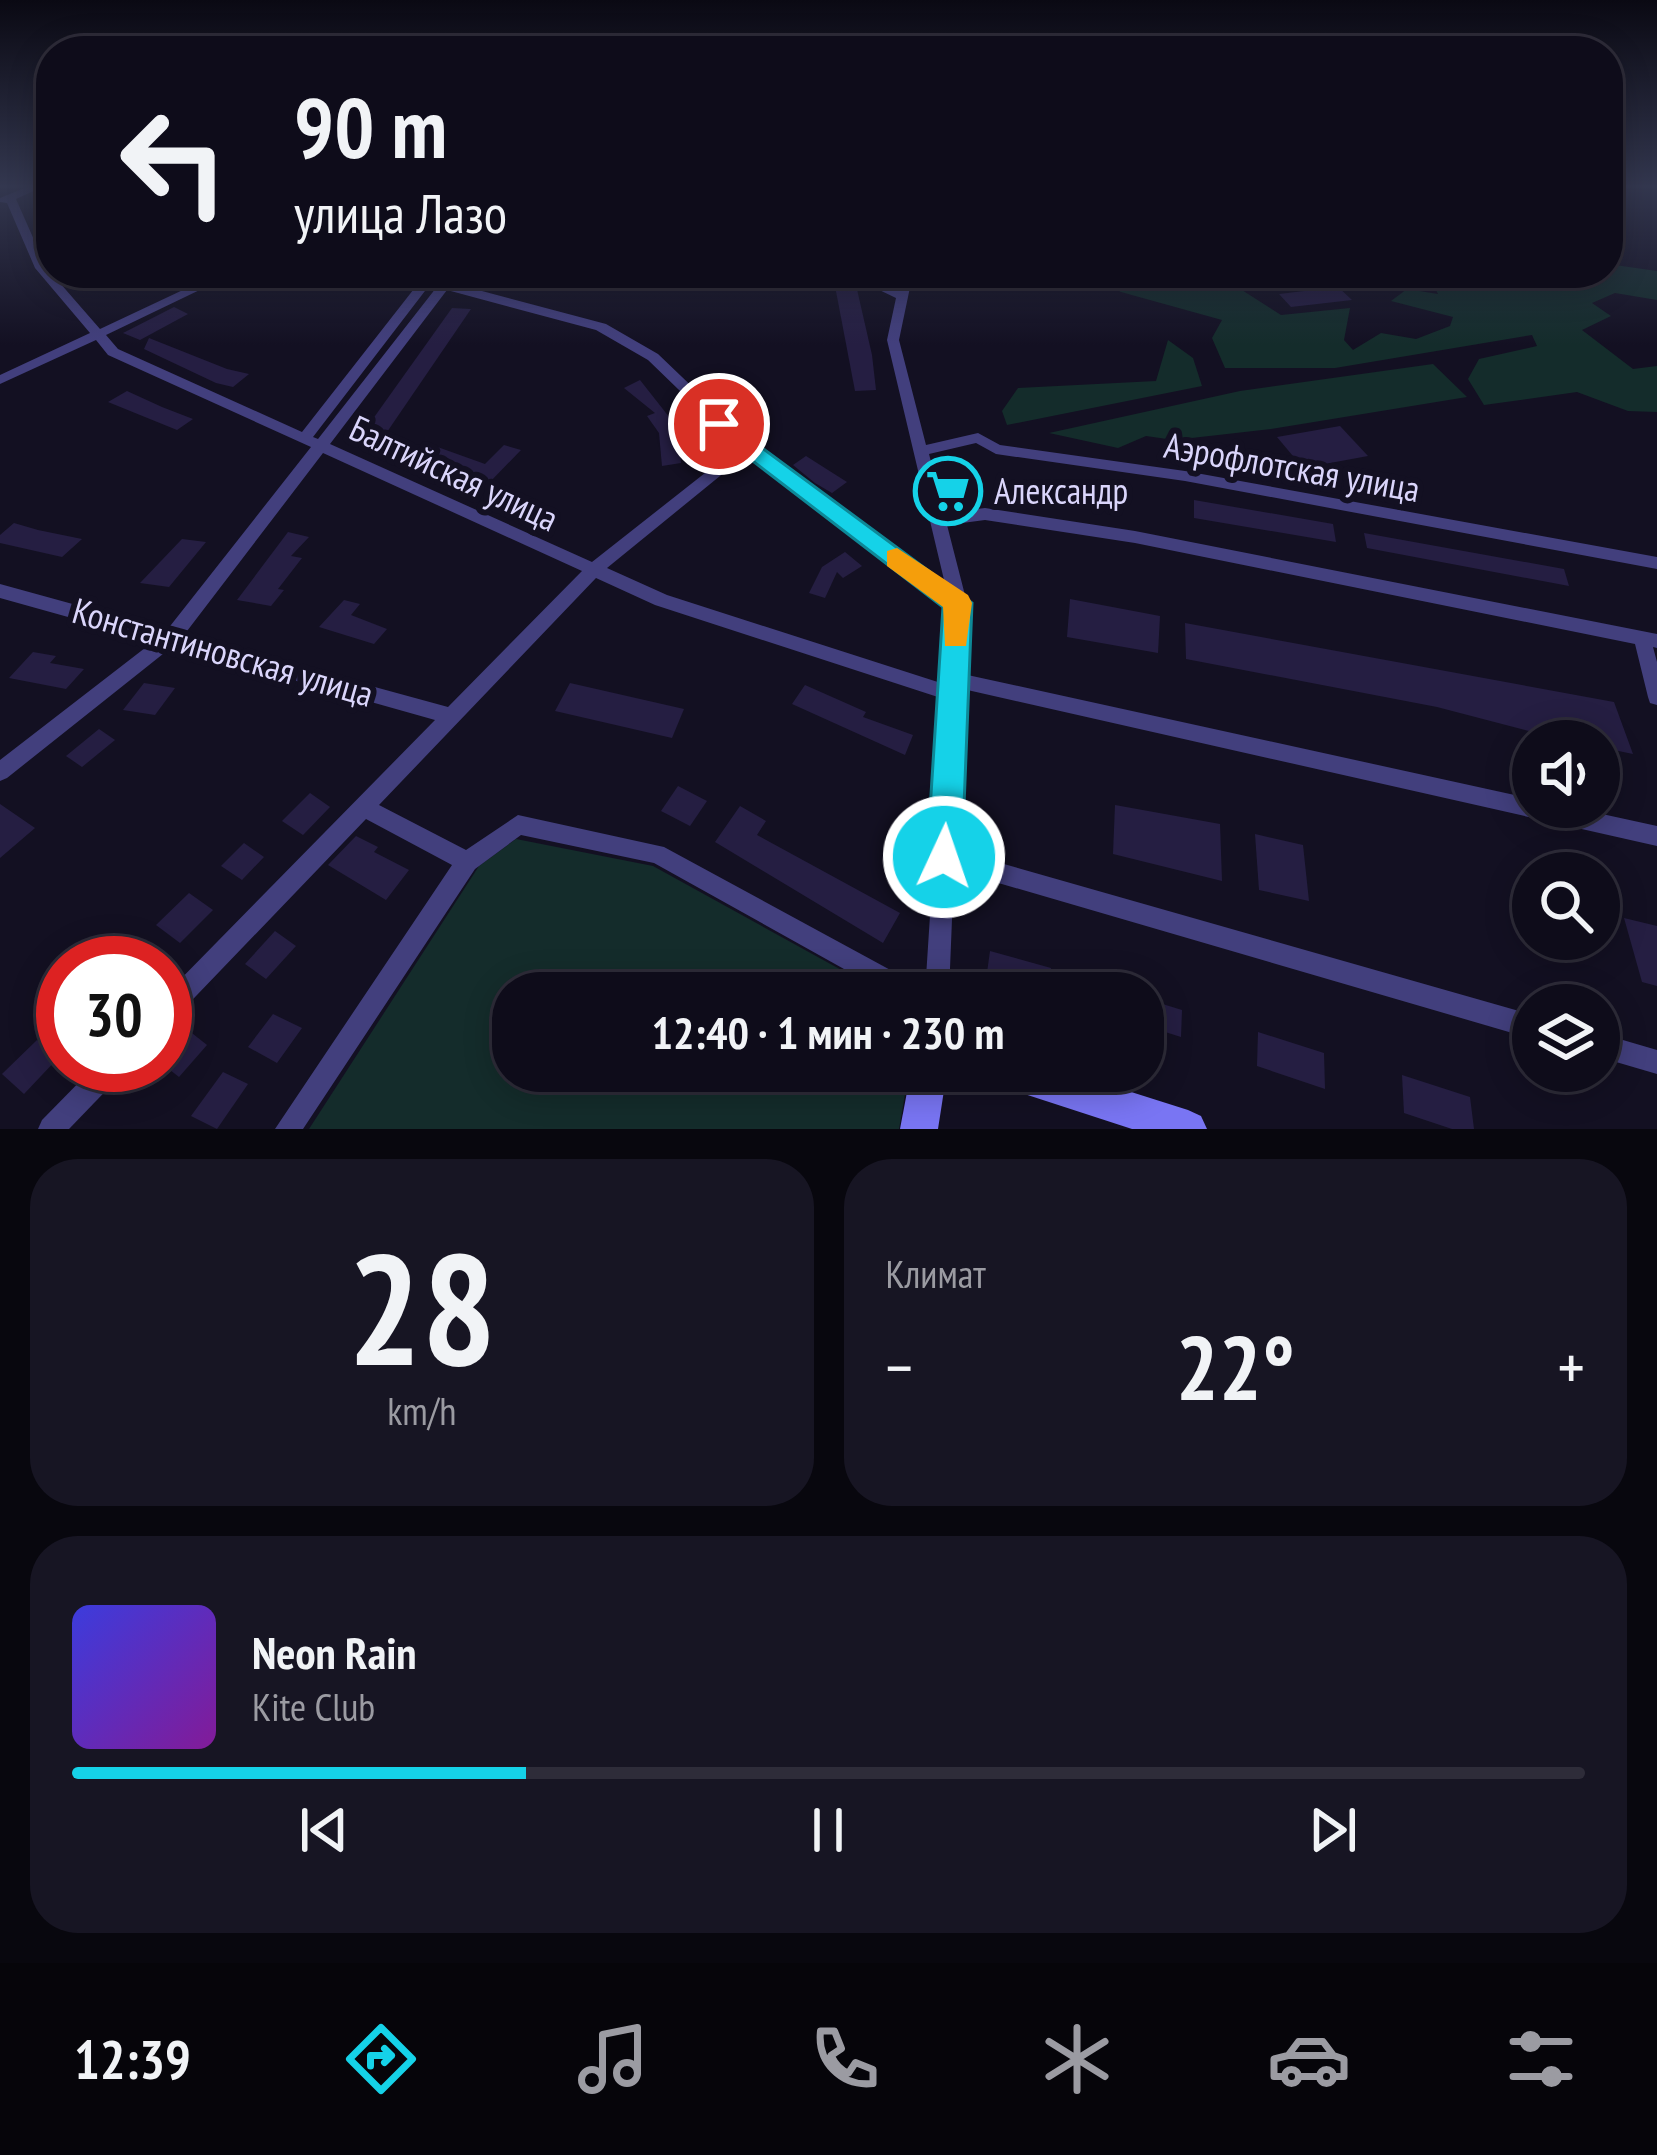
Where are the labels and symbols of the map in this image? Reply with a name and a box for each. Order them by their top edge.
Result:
pin [668,373,770,475]
street label: Балтийская улица [343,404,566,541]
street label: Аэрофлотская улица [1161,421,1424,512]
supermarket icon: Александр [913,456,983,526]
place label: Александр [994,467,1128,514]
street label: Константиновская улица [67,586,379,717]
position arrow [881,794,1007,920]
speed limit sign: 30 [36,936,192,1092]

